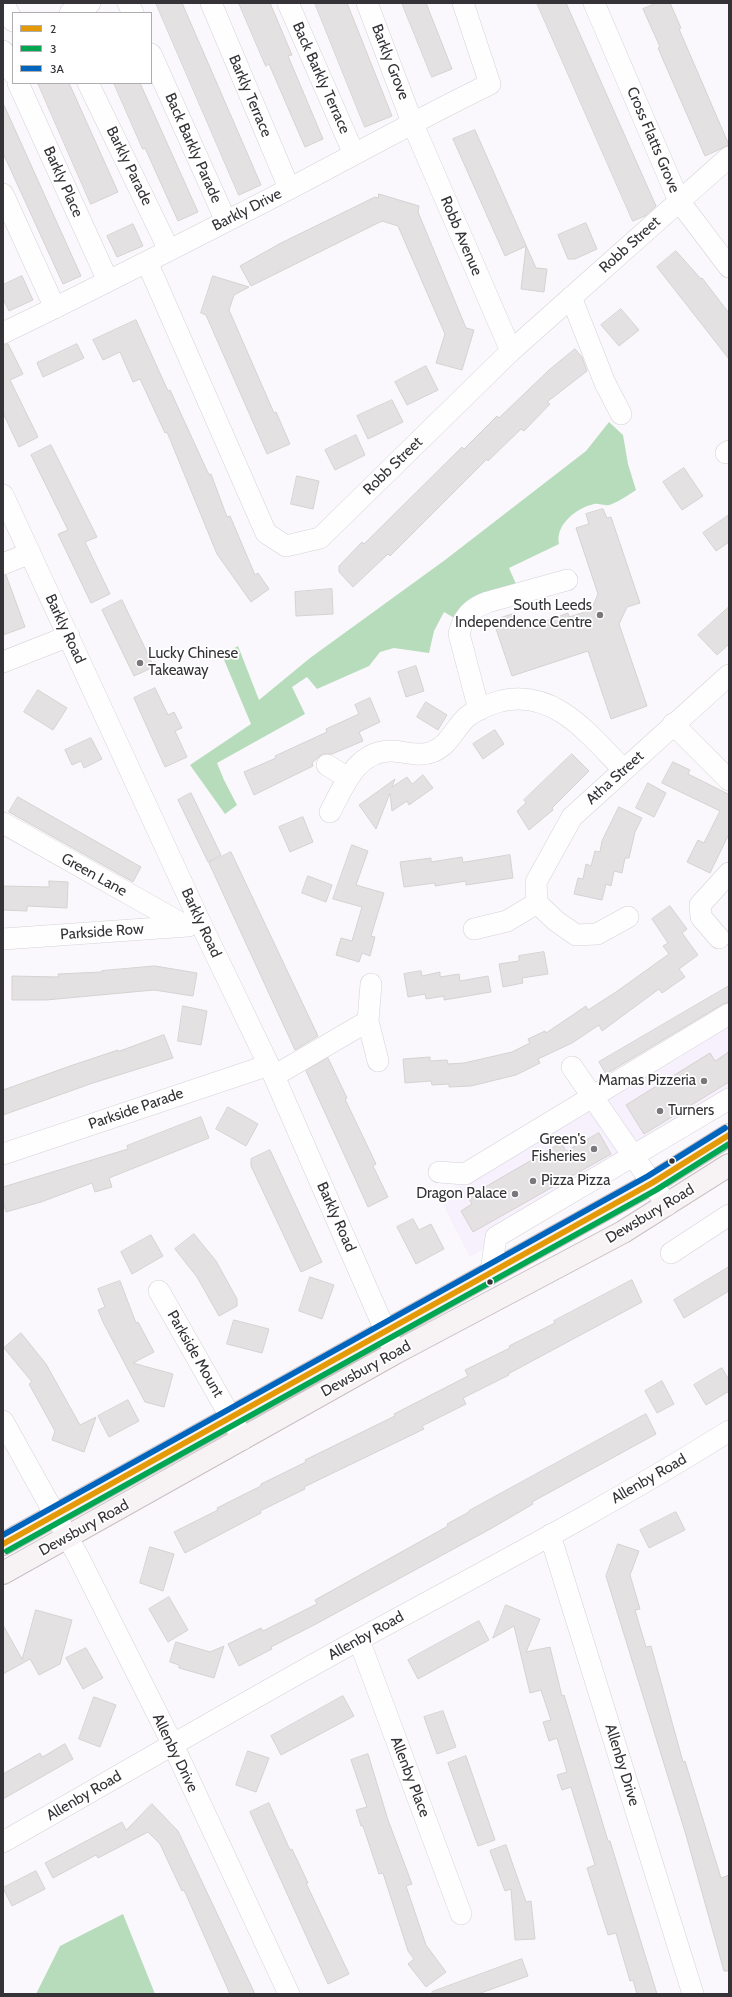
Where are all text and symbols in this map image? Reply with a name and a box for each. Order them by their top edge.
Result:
legend [12,12,152,84]
street label: Back Barkly Terrace [288,19,354,137]
text: 2 [50,21,56,36]
street label: Barkly Grove [367,22,413,102]
text: 3 [50,41,57,56]
street label: Barkly Terrace [225,52,275,140]
text: 3A [50,61,64,76]
street label: Cross Flatts Grove [623,84,683,196]
street label: Back Barkly Parade [161,90,225,206]
street label: Barkly Parade [102,124,156,208]
street label: Barkly Place [39,144,87,220]
street label: Barkly Drive [209,185,285,235]
street label: Robb Avenue [436,194,486,278]
street label: Robb Street [596,213,664,277]
street label: Robb Street [360,433,426,499]
street label: Barkly Road [41,591,89,667]
place label: South Leeds Independence Centre [455,597,592,632]
marker: South Leeds Independence Centre [595,610,605,620]
place label: Lucky Chinese Takeaway [148,645,238,680]
marker: Lucky Chinese Takeaway [135,658,145,668]
street label: Atha Street [583,748,647,808]
street label: Green Lane [58,850,130,900]
street label: Barkly Road [177,885,225,961]
street label: Parkside Row [60,920,144,944]
place label: Mamas Pizzeria [598,1072,696,1090]
marker: Mamas Pizzeria [699,1076,709,1086]
street label: Parkside Parade [86,1084,186,1134]
place label: Turners [668,1102,714,1120]
marker: Turners [655,1106,665,1116]
place label: Green's Fisheries [531,1131,586,1166]
marker: Green's Fisheries [589,1144,599,1154]
unlabelled marker [667,1156,677,1166]
place label: Pizza Pizza [541,1172,610,1190]
marker: Pizza Pizza [528,1176,538,1186]
street label: Barkly Road [313,1179,359,1255]
street label: Dewsbury Road [603,1181,697,1247]
place label: Dragon Palace [416,1185,507,1203]
marker: Dragon Palace [510,1189,520,1199]
unlabelled marker [485,1277,495,1287]
street label: Parkside Mount [163,1307,227,1401]
street label: Dewsbury Road [318,1337,414,1401]
street label: Allenby Road [608,1450,690,1508]
street label: Dewsbury Road [36,1496,132,1560]
street label: Allenby Road [325,1608,407,1664]
street label: Allenby Drive [148,1711,202,1795]
street label: Allenby Drive [601,1722,643,1808]
street label: Allenby Place [386,1734,434,1820]
street label: Allenby Road [43,1767,125,1825]

